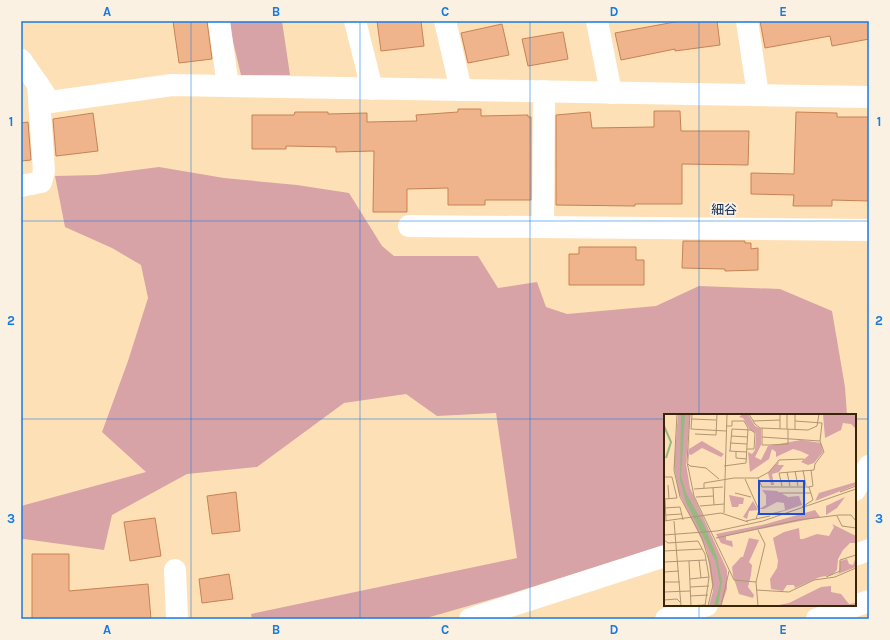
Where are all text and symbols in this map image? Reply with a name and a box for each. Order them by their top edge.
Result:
text: A [103,4,111,19]
text: B [272,4,280,19]
text: C [441,4,449,19]
text: D [610,4,619,19]
text: E [779,4,787,19]
text: 1 [9,114,13,129]
text: 1 [877,114,881,129]
district label: 細谷 [711,202,737,217]
text: 2 [7,313,15,328]
text: 2 [875,313,883,328]
inset map [664,414,856,606]
text: 3 [7,511,15,526]
text: 3 [875,511,883,526]
text: A [103,622,111,637]
text: B [272,622,280,637]
text: C [441,622,449,637]
text: D [610,622,619,637]
text: E [779,622,787,637]

